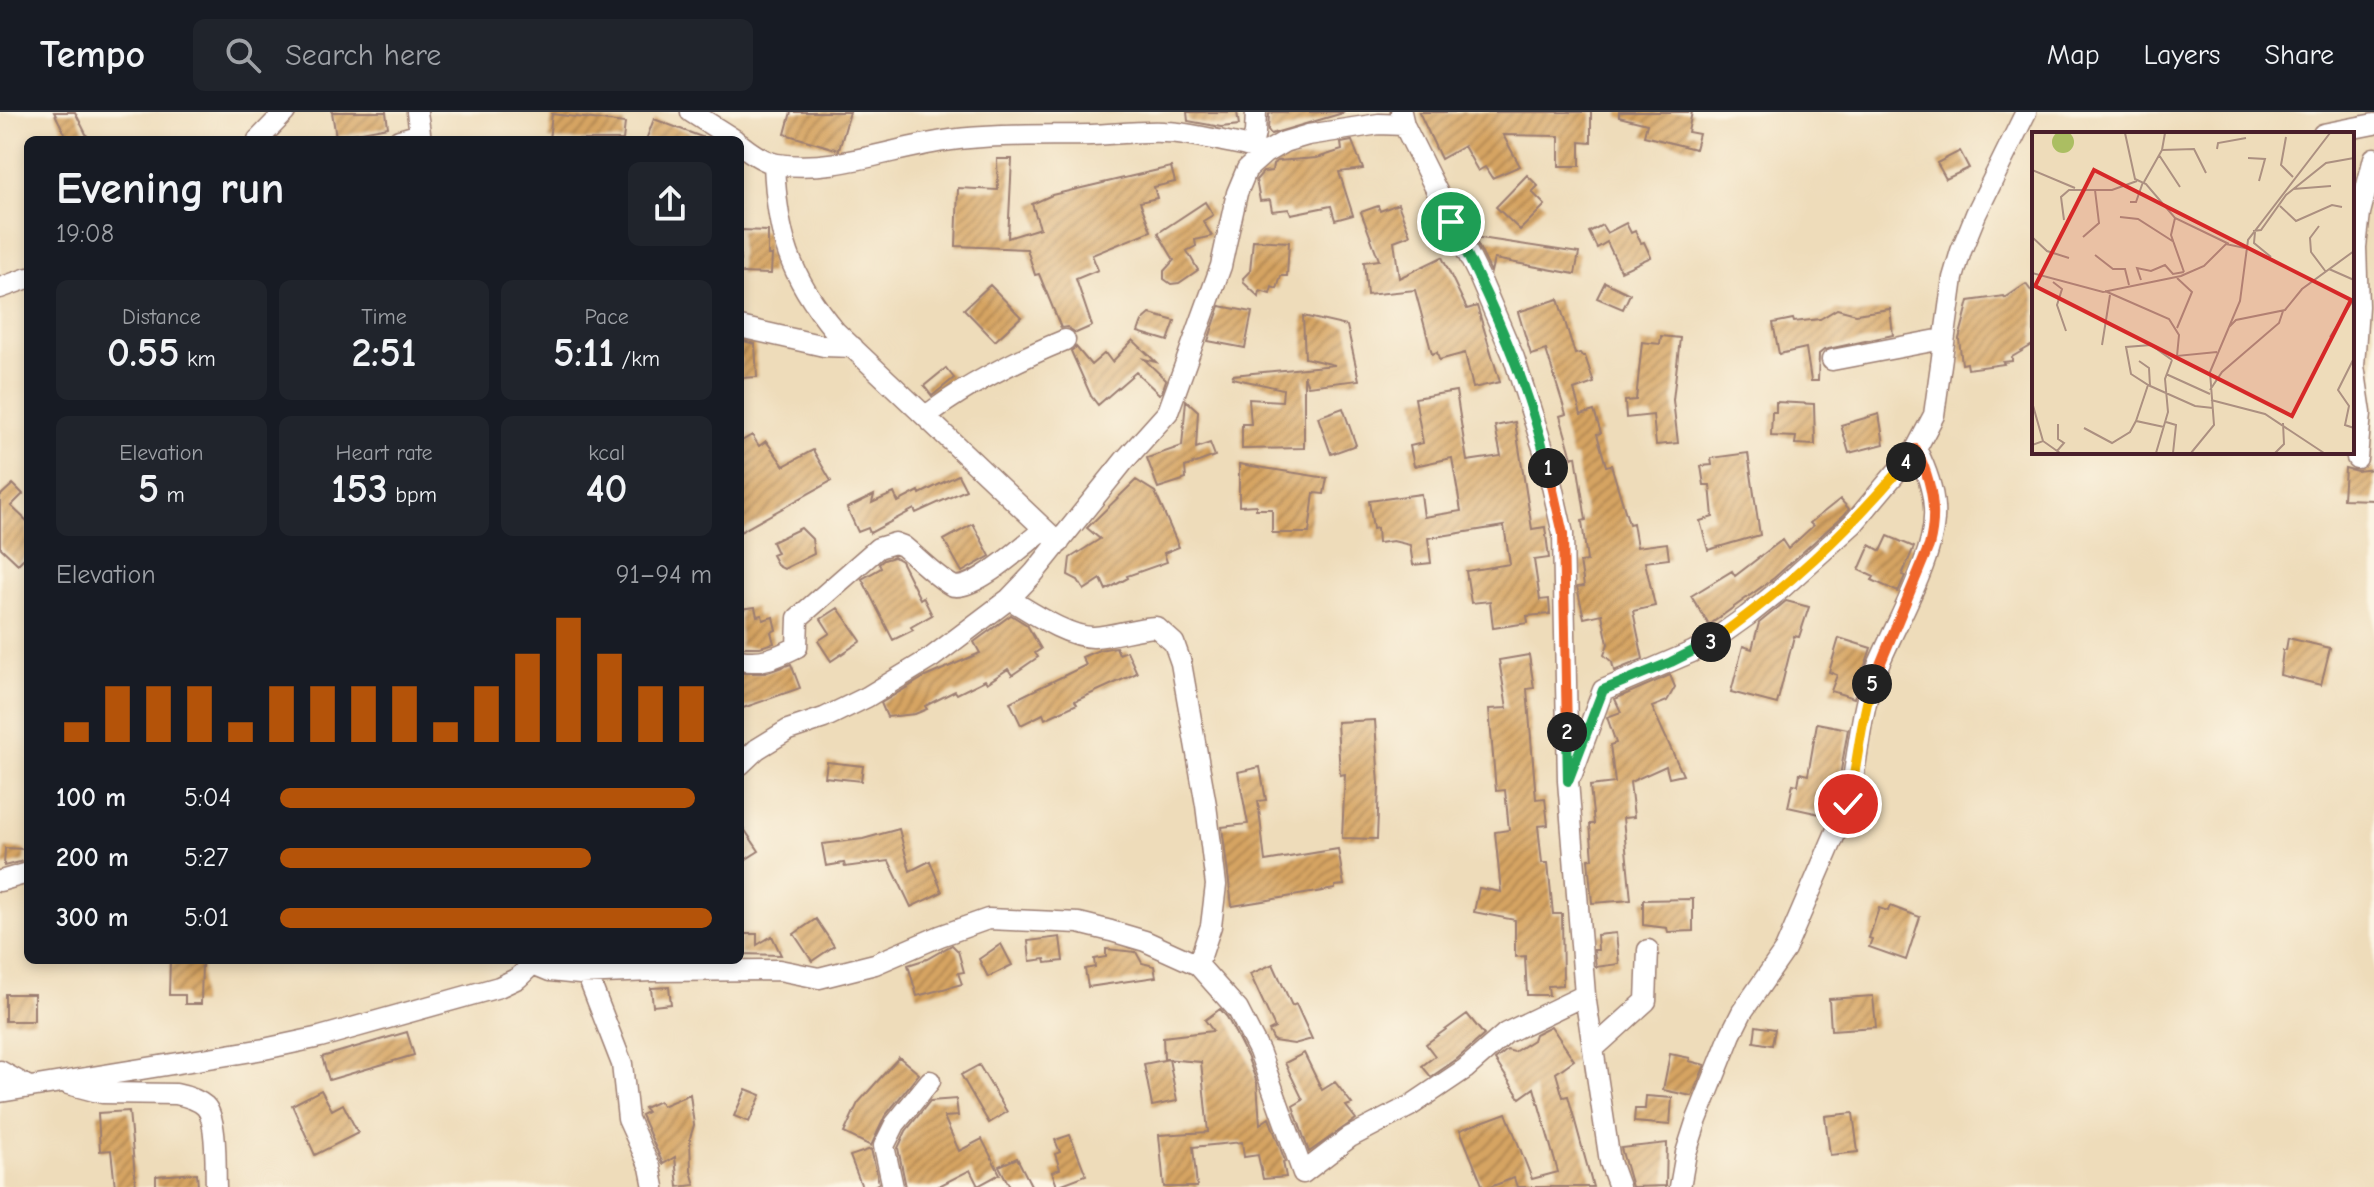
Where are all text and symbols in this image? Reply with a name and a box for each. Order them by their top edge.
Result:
search box [193,19,753,91]
text: Tempo [40,33,145,77]
icon: search [221,33,265,77]
text: Search here [285,38,441,73]
text: Map [2047,39,2100,71]
text: Layers [2144,39,2220,71]
text: Share [2264,39,2334,71]
inset map [2032,132,2354,454]
button: share [628,162,712,246]
text: Evening run [56,163,284,214]
pin [1417,188,1485,256]
icon: arrive [1429,200,1473,244]
text: 19:08 [56,219,114,249]
text: Distance [122,304,201,330]
text: Time [361,304,407,330]
text: Pace [584,304,629,330]
text: 0.55 [107,330,180,376]
text: 2:51 [351,330,417,376]
text: 5:11 [553,330,614,376]
text: km [180,346,216,372]
text: /km [614,346,660,372]
text: Elevation [119,440,203,466]
text: Heart rate [335,440,432,466]
text: kcal [588,440,625,466]
pin: 4 [1886,442,1926,482]
pin: 1 [1528,448,1568,488]
text: 4 [1901,449,1911,475]
text: 1 [1544,455,1552,481]
text: 5 [138,466,159,512]
text: 153 [331,466,388,512]
text: 40 [586,466,627,512]
text: m [159,482,185,508]
text: bpm [388,482,437,508]
text: Elevation [56,560,156,590]
text: 91–94 m [616,560,712,590]
pin: 3 [1691,622,1731,662]
text: 3 [1706,629,1716,655]
pin: 5 [1852,664,1892,704]
text: 5 [1866,671,1878,697]
pin: 2 [1547,712,1587,752]
text: 2 [1562,719,1572,745]
pin [1814,770,1882,838]
icon: check [1826,782,1870,826]
text: 100 m [56,783,126,813]
text: 5:04 [184,783,231,813]
text: 200 m [56,843,129,873]
text: 5:27 [184,843,229,873]
text: 300 m [56,903,129,933]
text: 5:01 [184,903,229,933]

